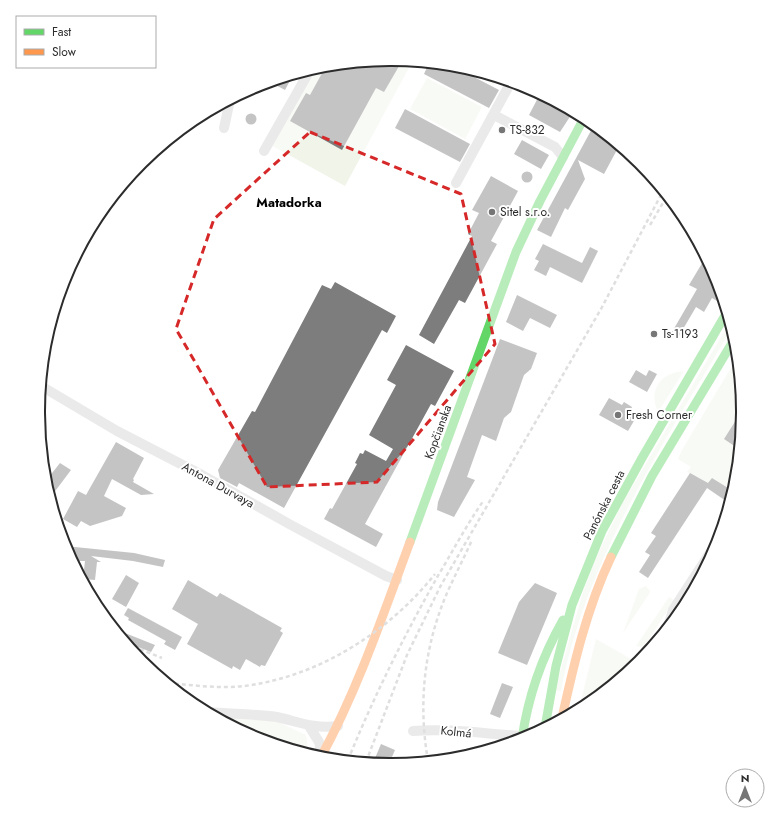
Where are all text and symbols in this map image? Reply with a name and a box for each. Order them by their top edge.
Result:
legend [16,16,156,68]
text: Fast [52,23,71,41]
text: Slow [52,43,77,61]
place label: TS-832 [510,121,545,139]
marker: TS-832 [497,125,507,135]
district label: Matadorka [256,193,322,212]
place label: Sitel s.r.o. [500,203,550,221]
marker: Sitel s.r.o. [487,207,497,217]
place label: Ts-1193 [662,325,698,343]
marker: Ts-1193 [649,329,659,339]
street label: Kopčianska [420,402,456,462]
place label: Fresh Corner [626,406,693,424]
marker: Fresh Corner [613,410,623,420]
street label: Antona Durvaya [179,458,258,512]
street label: Panónska cesta [579,467,629,543]
street label: Kolmá [440,721,472,743]
north arrow [725,768,765,808]
text: N [741,770,749,786]

